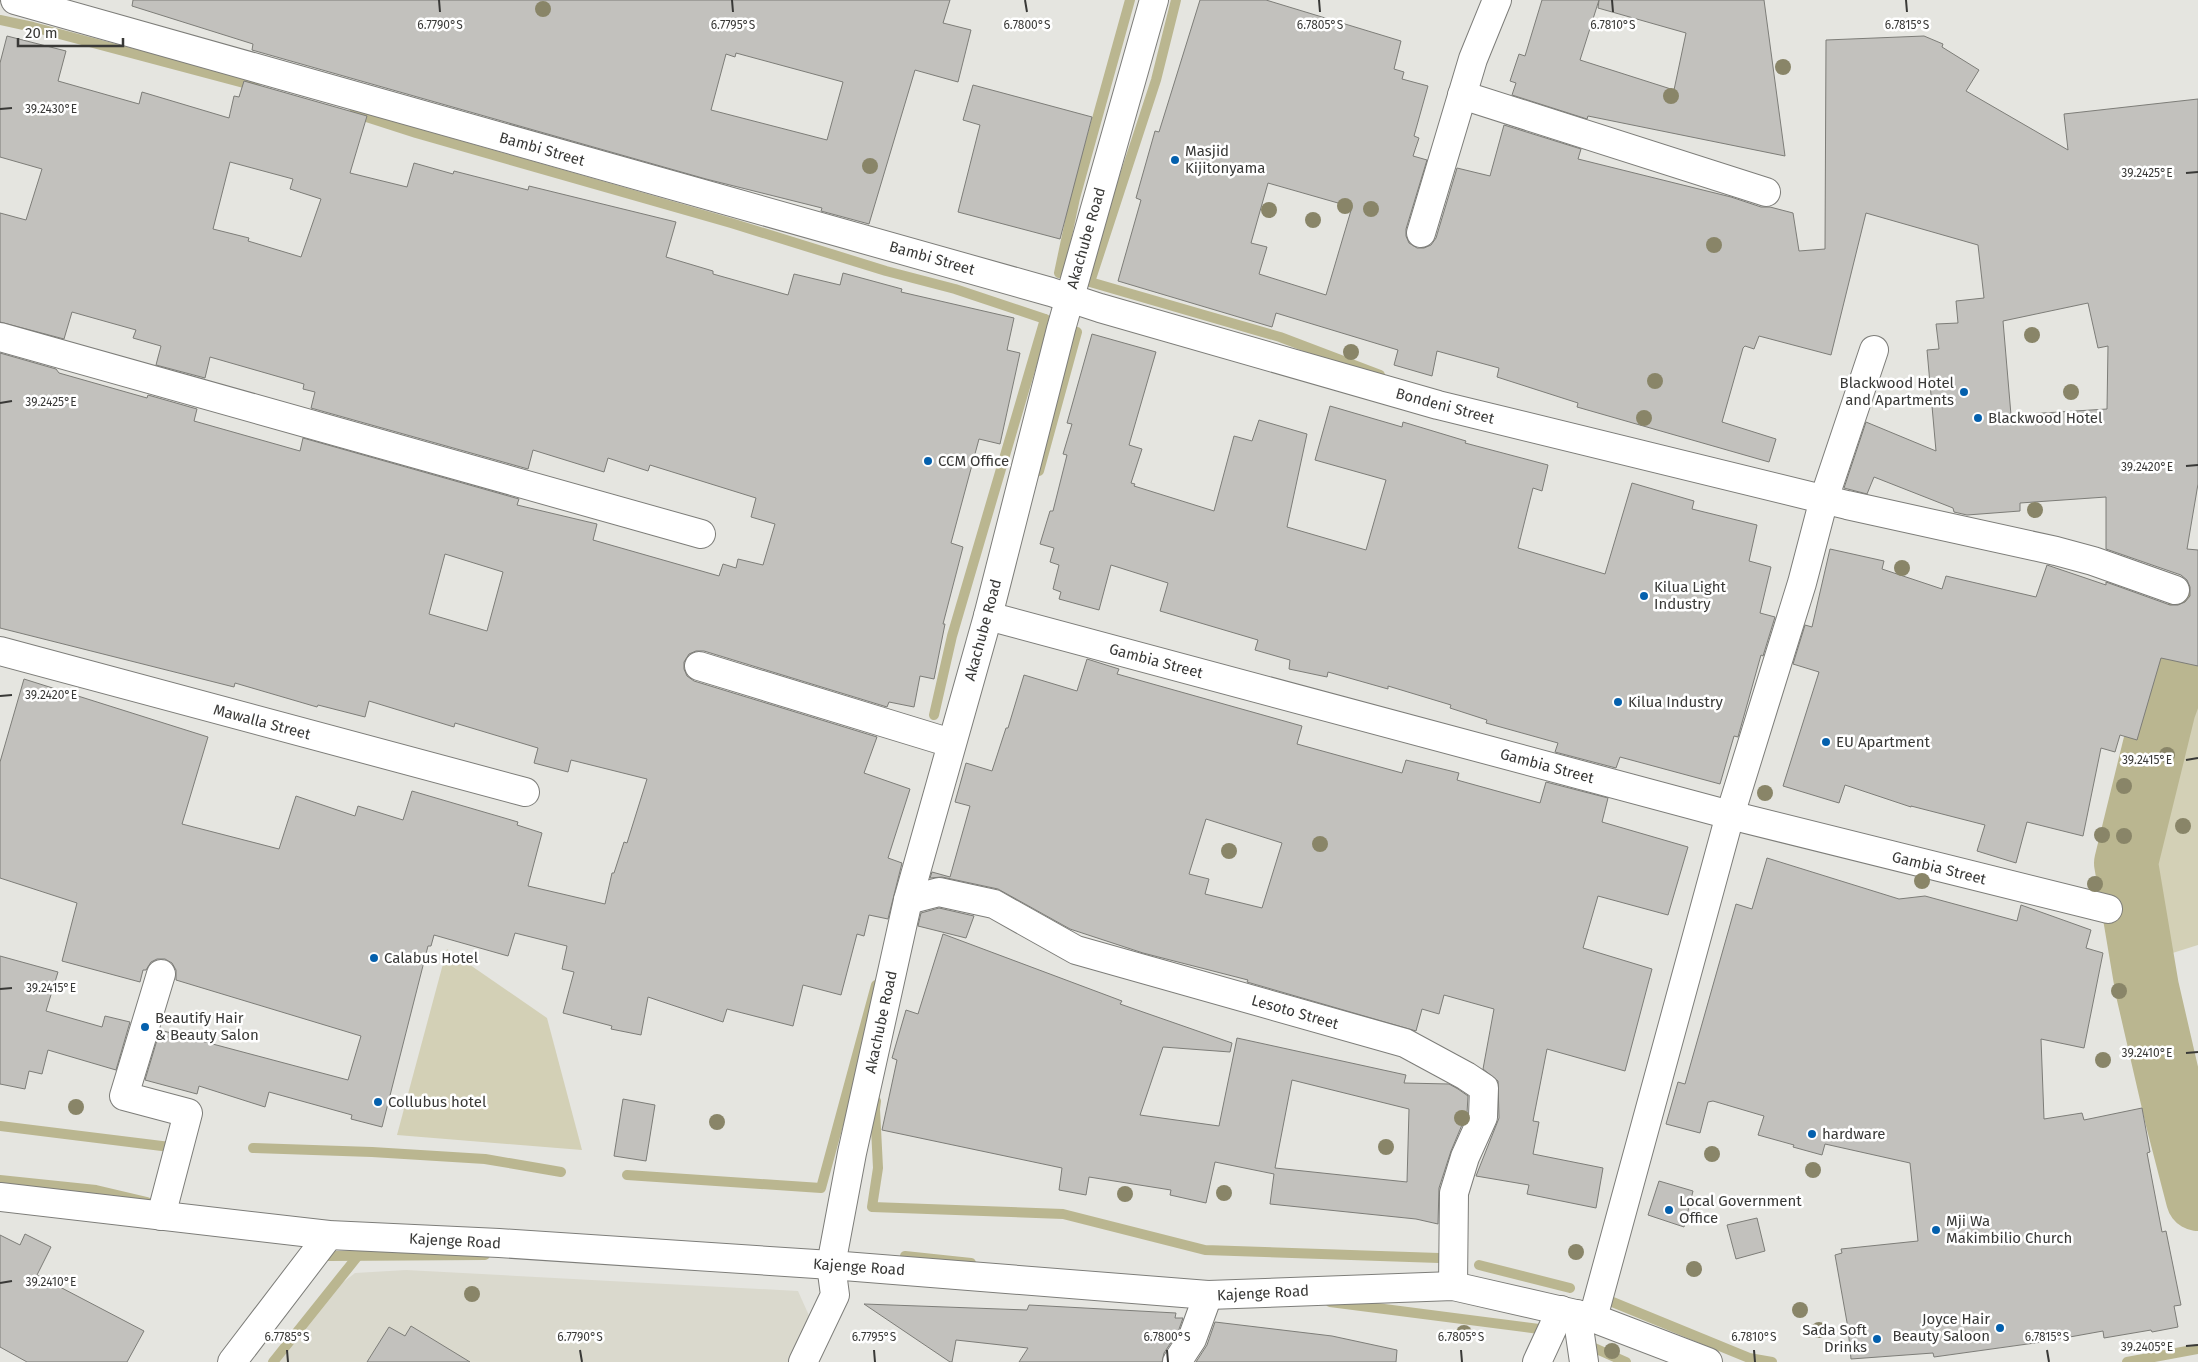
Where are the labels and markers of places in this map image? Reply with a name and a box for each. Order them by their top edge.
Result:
place label: Masjid Kijitonyama [1185,142,1265,177]
marker: Masjid Kijitonyama [1169,154,1181,166]
place label: Blackwood Hotel and Apartments [1840,374,1955,409]
marker: Blackwood Hotel and Apartments [1958,386,1970,398]
place label: Blackwood Hotel [1988,409,2103,427]
marker: Blackwood Hotel [1972,412,1984,424]
place label: CCM Office [938,452,1009,470]
marker: CCM Office [922,455,934,467]
place label: Kilua Light Industry [1654,578,1727,613]
marker: Kilua Light Industry [1638,590,1650,602]
place label: Kilua Industry [1628,693,1723,711]
marker: Kilua Industry [1612,696,1624,708]
place label: EU Apartment [1836,733,1930,751]
marker: EU Apartment [1820,736,1832,748]
place label: Calabus Hotel [384,949,479,967]
marker: Calabus Hotel [368,952,380,964]
place label: Beautify Hair & Beauty Salon [155,1009,259,1044]
marker: Beautify Hair & Beauty Salon [139,1021,151,1033]
place label: Collubus hotel [388,1093,487,1111]
marker: Collubus hotel [372,1096,384,1108]
place label: hardware [1822,1125,1886,1143]
marker: hardware [1806,1128,1818,1140]
place label: Local Government Office [1679,1192,1802,1227]
marker: Local Government Office [1663,1204,1675,1216]
place label: Mji Wa Makimbilio Church [1946,1212,2072,1247]
marker: Mji Wa Makimbilio Church [1930,1224,1942,1236]
place label: Joyce Hair Beauty Saloon [1892,1310,1990,1345]
place label: Sada Soft Drinks [1802,1321,1868,1356]
marker: Joyce Hair Beauty Saloon [1994,1322,2006,1334]
marker: Sada Soft Drinks [1871,1333,1883,1345]

